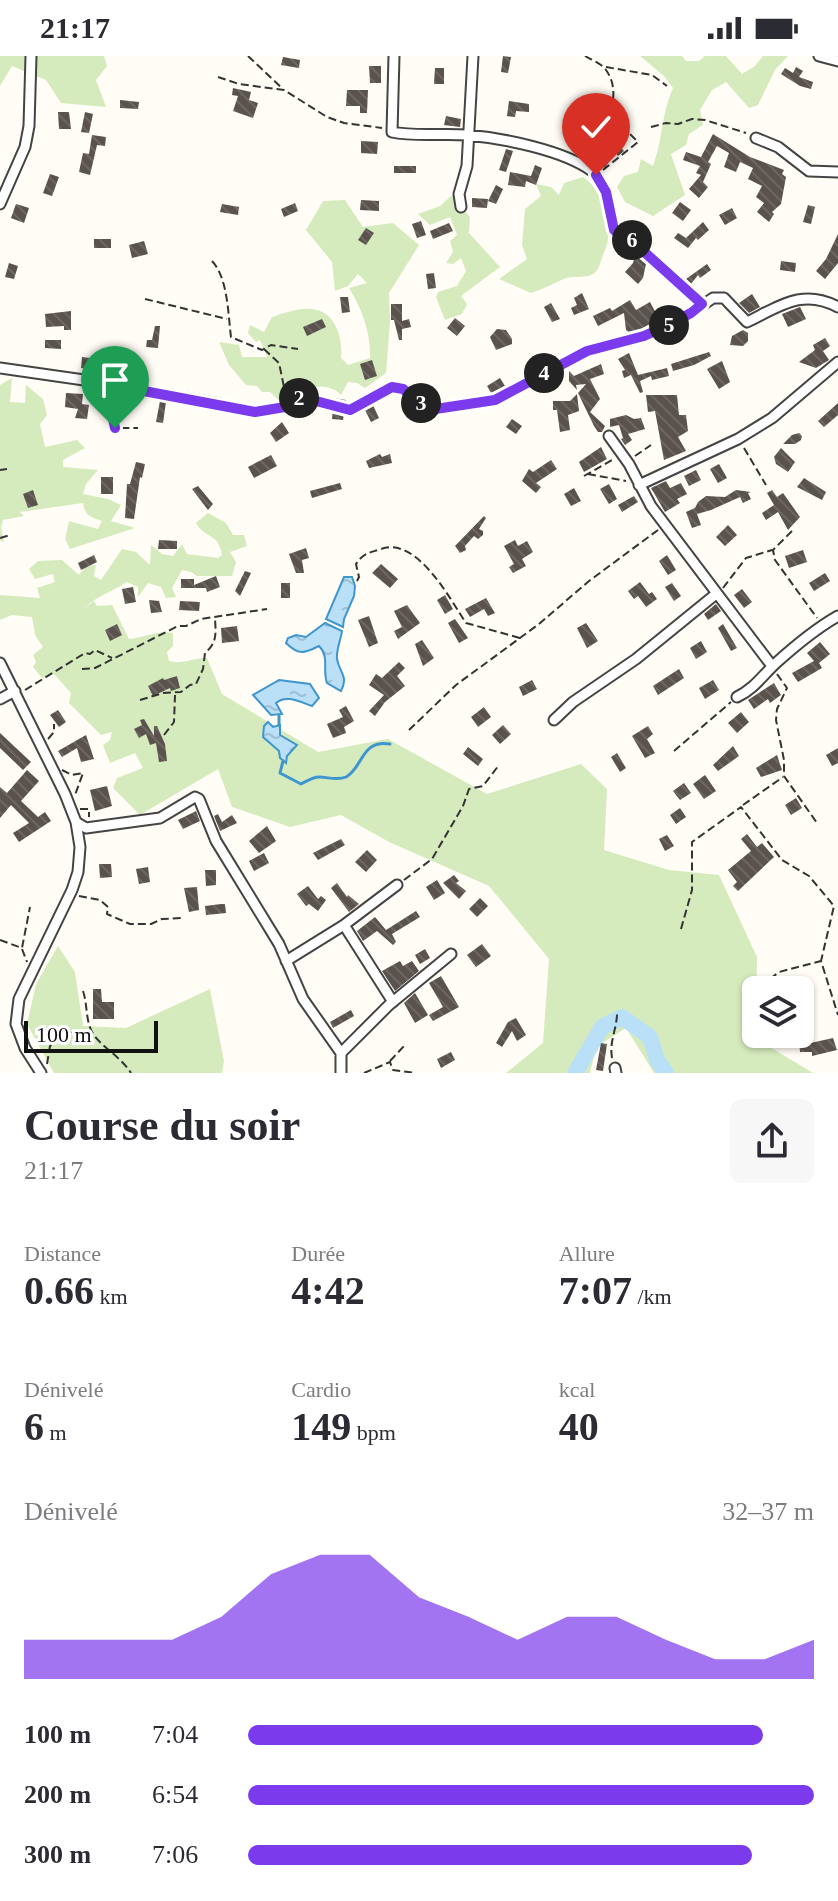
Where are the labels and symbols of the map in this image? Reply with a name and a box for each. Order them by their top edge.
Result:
pin [562,93,630,175]
pin: 6 [612,220,652,260]
pin: 5 [649,305,689,345]
pin [81,346,149,428]
pin: 4 [524,353,564,393]
pin: 2 [279,378,319,418]
pin: 3 [401,383,441,423]
scale bar [24,1017,158,1053]

